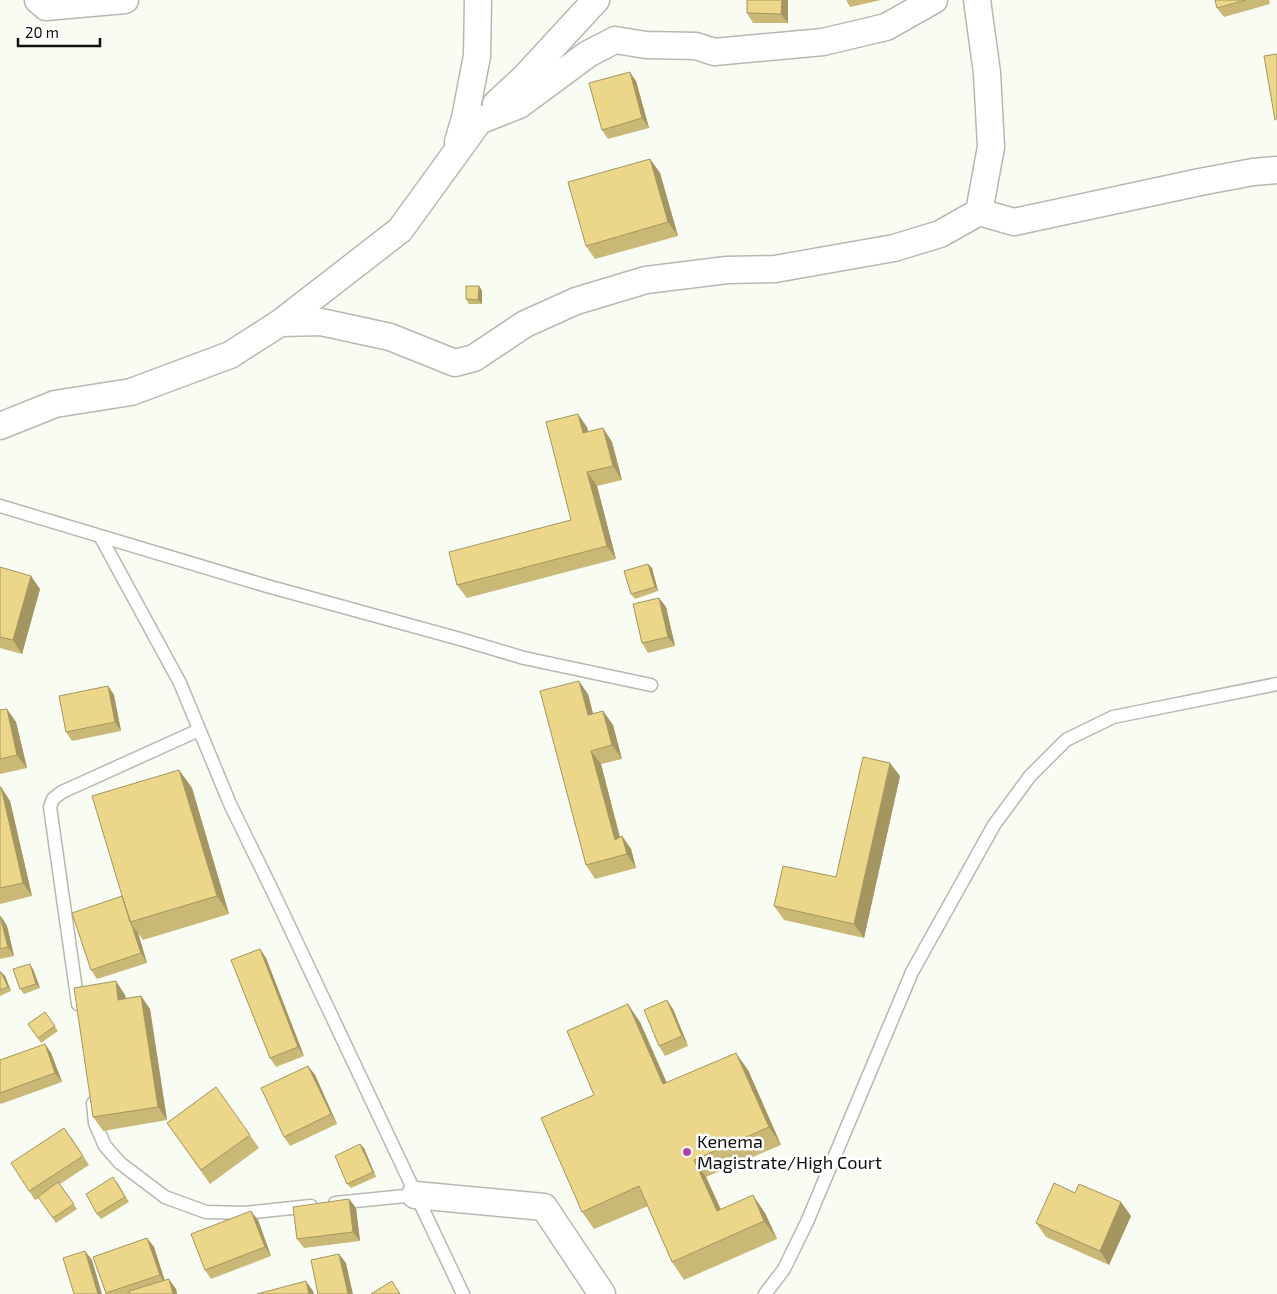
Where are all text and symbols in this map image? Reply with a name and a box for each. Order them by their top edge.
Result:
scale bar [18,15,100,47]
text: 20 m [25,23,59,41]
place label: Kenema Magistrate/High Court [697,1130,882,1173]
marker: Kenema Magistrate/High Court [681,1146,693,1158]

